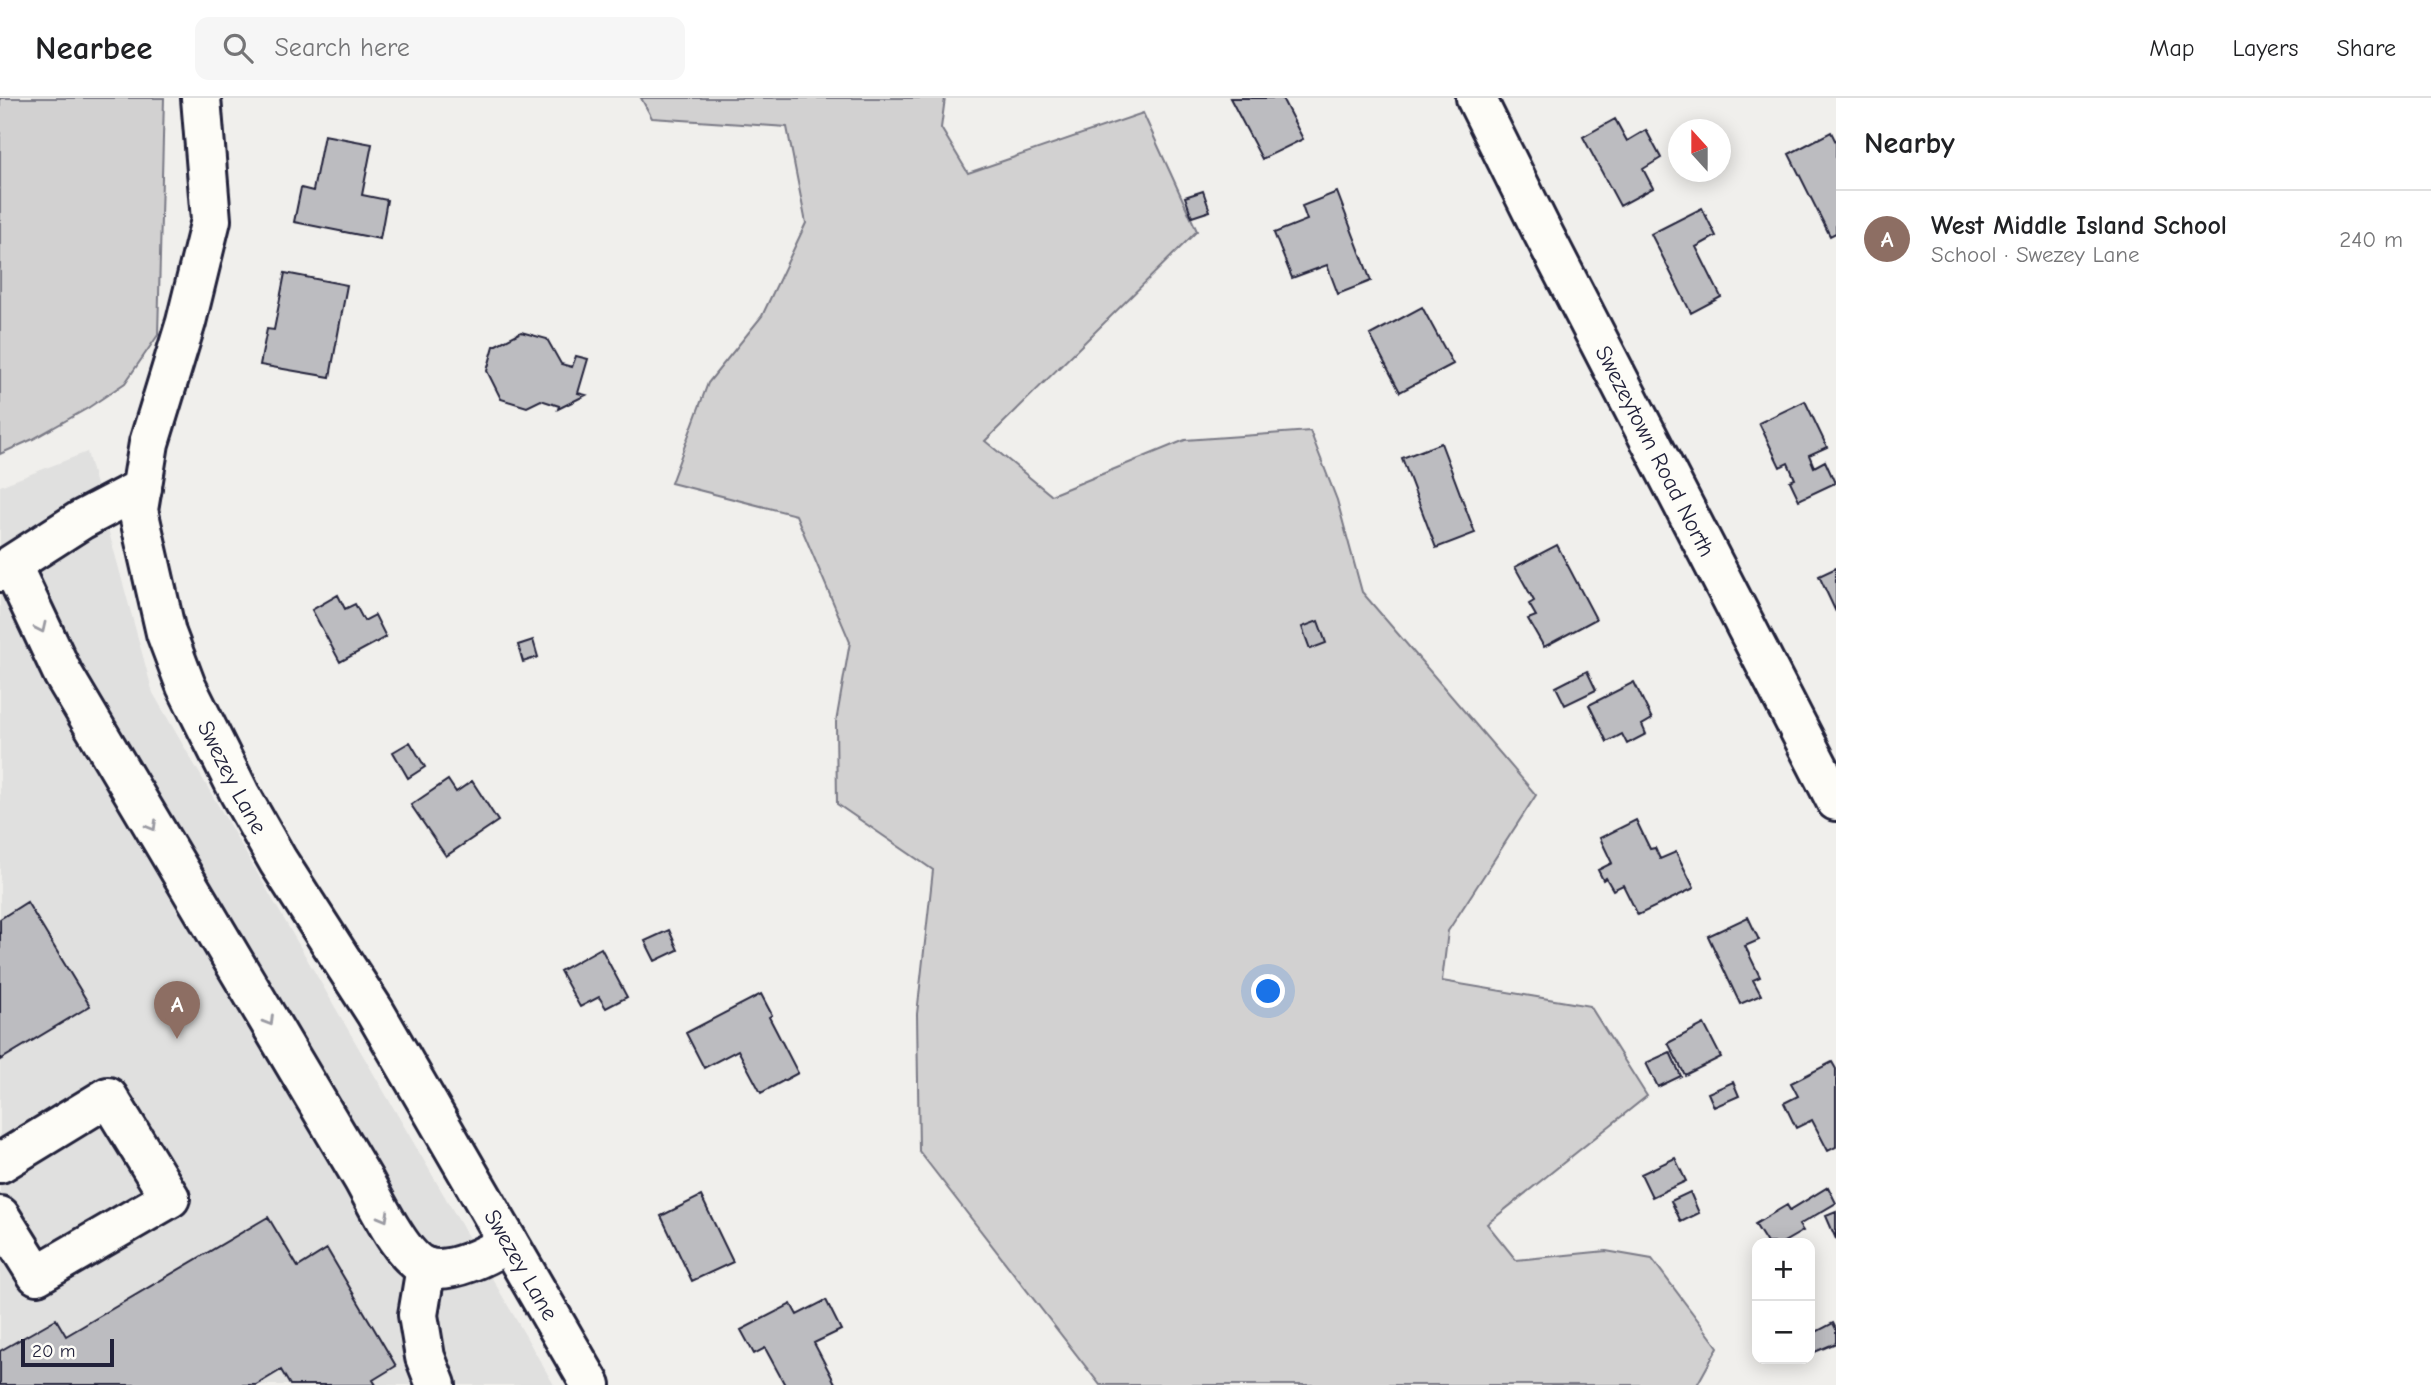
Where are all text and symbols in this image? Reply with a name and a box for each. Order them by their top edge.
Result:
search box [195,17,685,80]
text: Nearbee [35,29,153,67]
icon: search [219,29,257,67]
text: Search here [275,33,410,63]
text: Map [2149,34,2195,62]
text: Layers [2233,34,2298,62]
text: Share [2336,34,2396,62]
north arrow [1668,119,1731,182]
text: Nearby [1864,126,1955,161]
text: West Middle Island School [1931,211,2227,241]
text: A [1881,226,1893,253]
text: 240 m [2339,226,2403,253]
text: School · Swezey Lane [1931,241,2140,268]
street label: Swezeytown Road North [1589,341,1721,561]
one-way arrow [33,621,47,633]
street label: Swezey Lane [192,716,273,839]
one-way arrow [144,818,157,831]
your location [1251,974,1285,1008]
pin: A [154,981,200,1039]
one-way arrow [260,1014,273,1027]
street label: Swezey Lane [478,1205,564,1325]
one-way arrow [376,1210,389,1223]
map controls [1752,1238,1815,1364]
button: + [1752,1238,1815,1301]
button: − [1752,1301,1815,1364]
scale bar [21,1336,114,1368]
text: 20 m [32,1340,76,1362]

